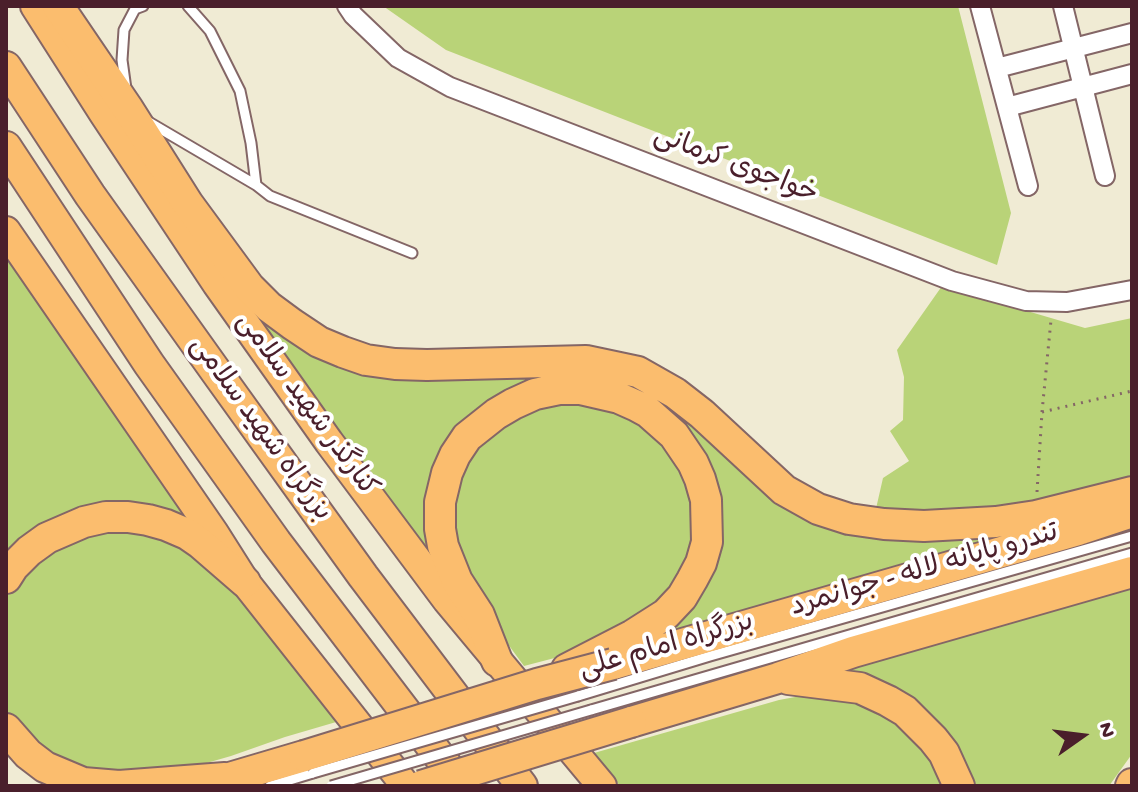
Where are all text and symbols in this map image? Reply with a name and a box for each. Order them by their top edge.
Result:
street label: خواجوی کرمانی [648,120,822,214]
street label: کنارگذر شهید سلامی [227,307,383,505]
street label: بزرگراه شهید سلامی [181,331,337,529]
street label: تندرو پایانه لاله - جوانمرد [787,518,1063,626]
street label: بزرگراه امام علی [576,607,758,689]
north arrow [1042,696,1122,776]
text: N [1091,720,1120,740]

